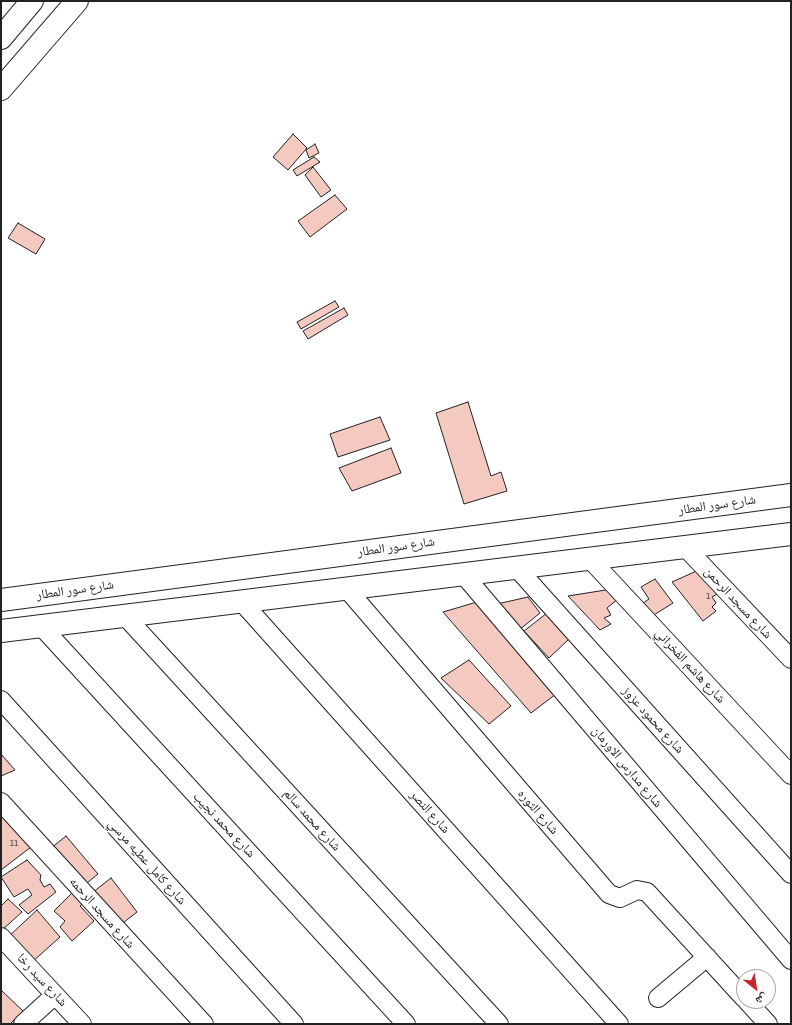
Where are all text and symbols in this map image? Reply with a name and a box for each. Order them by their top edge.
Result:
street label: شارع سور المطار [677,492,757,518]
street label: شارع سور المطار [356,534,436,560]
street label: شارع مسجد الرحمن [701,564,775,642]
street label: شارع سور المطار [35,577,115,603]
house number: 1 [706,589,710,603]
street label: شارع هاشم الفخراني [651,625,729,707]
street label: شارع محمود عزوز [619,683,687,757]
street label: شارع مدارس الاورمان [588,723,666,811]
street label: شارع محمد سالم [280,786,344,854]
street label: شارع الثوره [514,786,562,838]
street label: شارع النصر [407,787,453,837]
street label: شارع محمد نجيب [190,789,258,861]
street label: شارع كامل عطيه مرسي [104,816,190,908]
house number: 11 [10,836,18,850]
street label: شارع مسجد الرحمه [66,874,138,952]
street label: شارع سيد رخا [14,950,70,1010]
north arrow [736,969,776,1009]
text: ش [753,990,770,1008]

